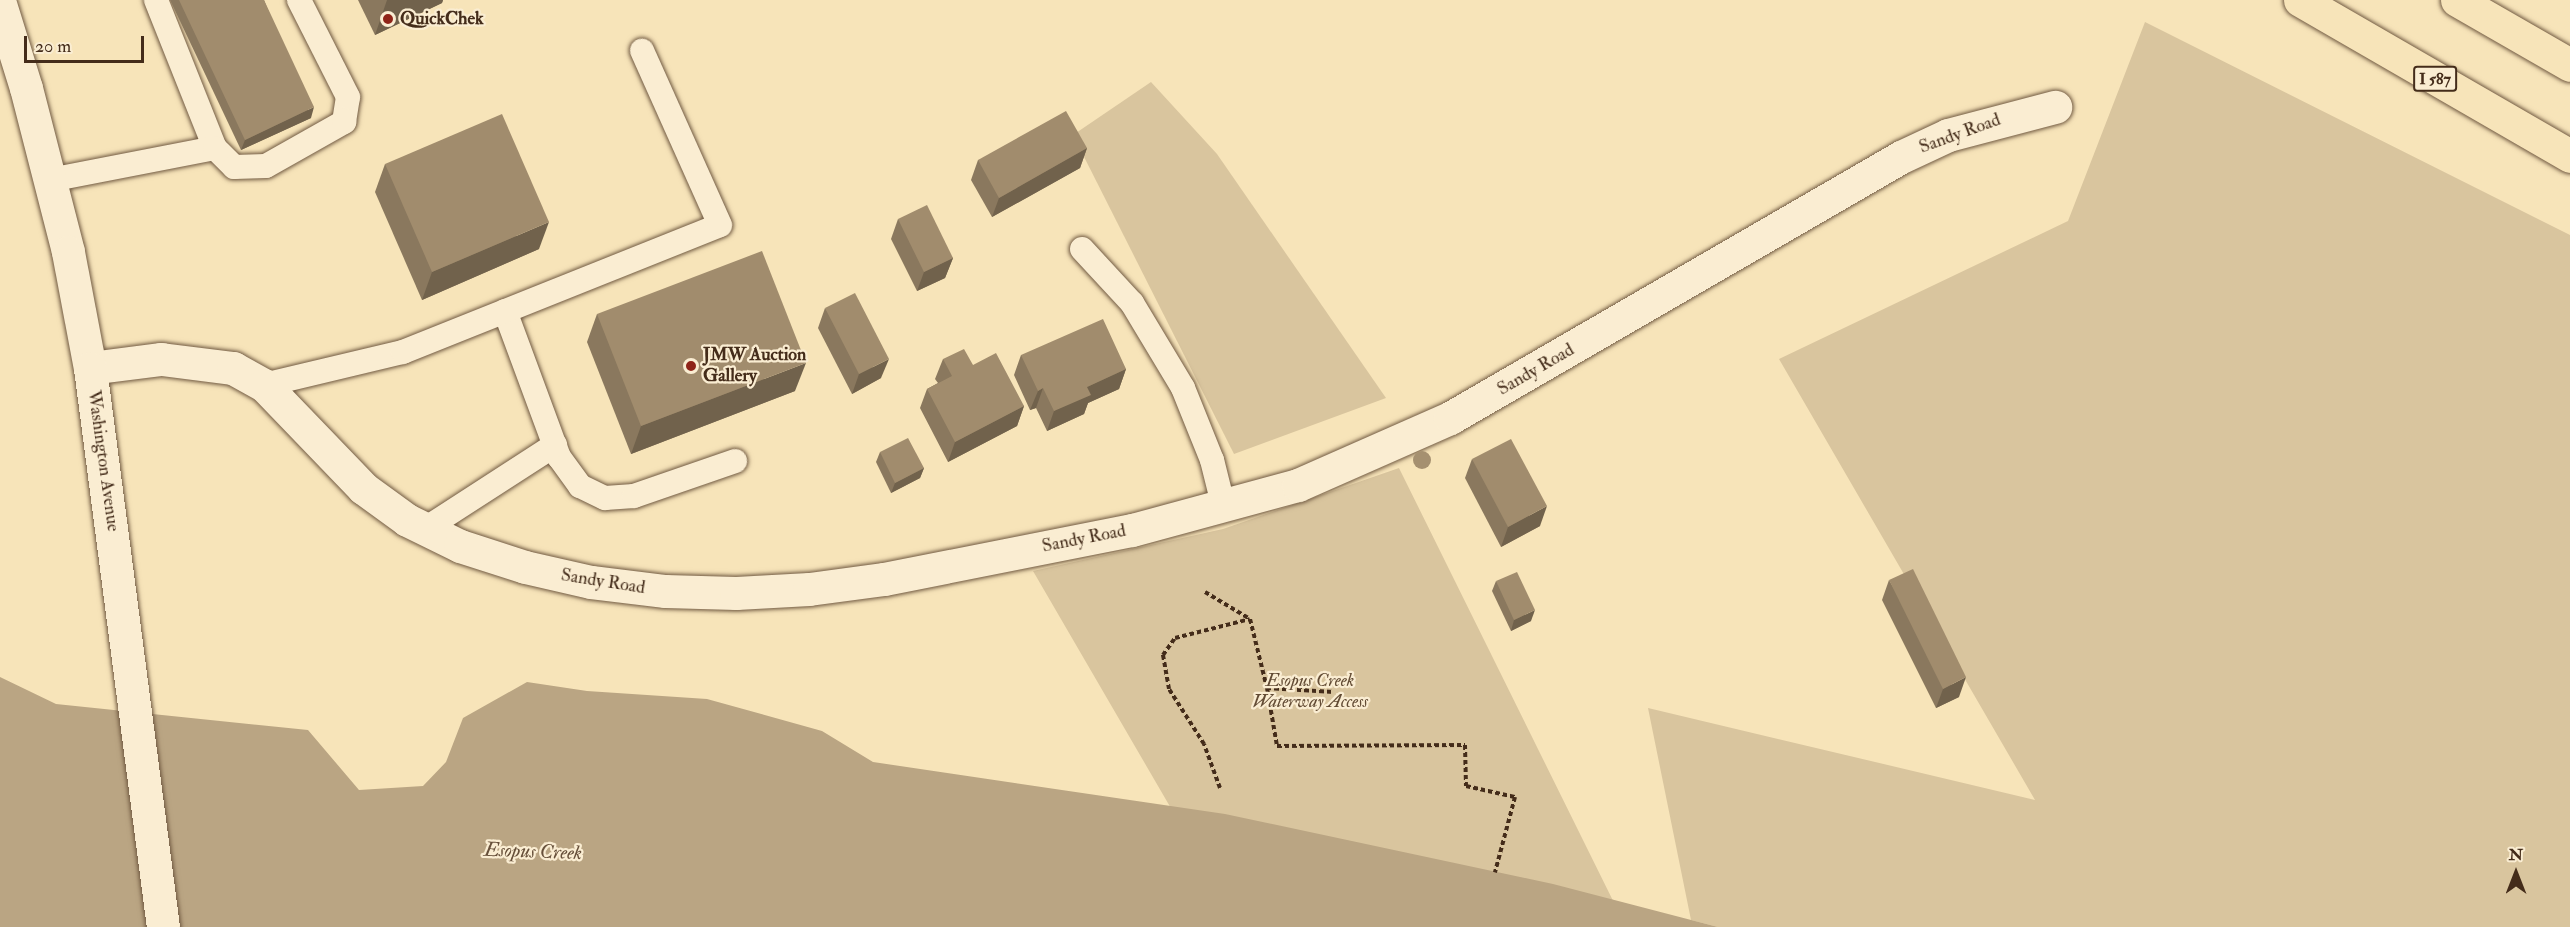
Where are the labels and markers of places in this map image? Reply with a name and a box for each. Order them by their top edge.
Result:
place label: QuickChek [400,8,484,30]
marker: QuickChek [381,12,395,26]
place label: JMW Auction Gallery [703,345,806,388]
marker: JMW Auction Gallery [684,359,698,373]

